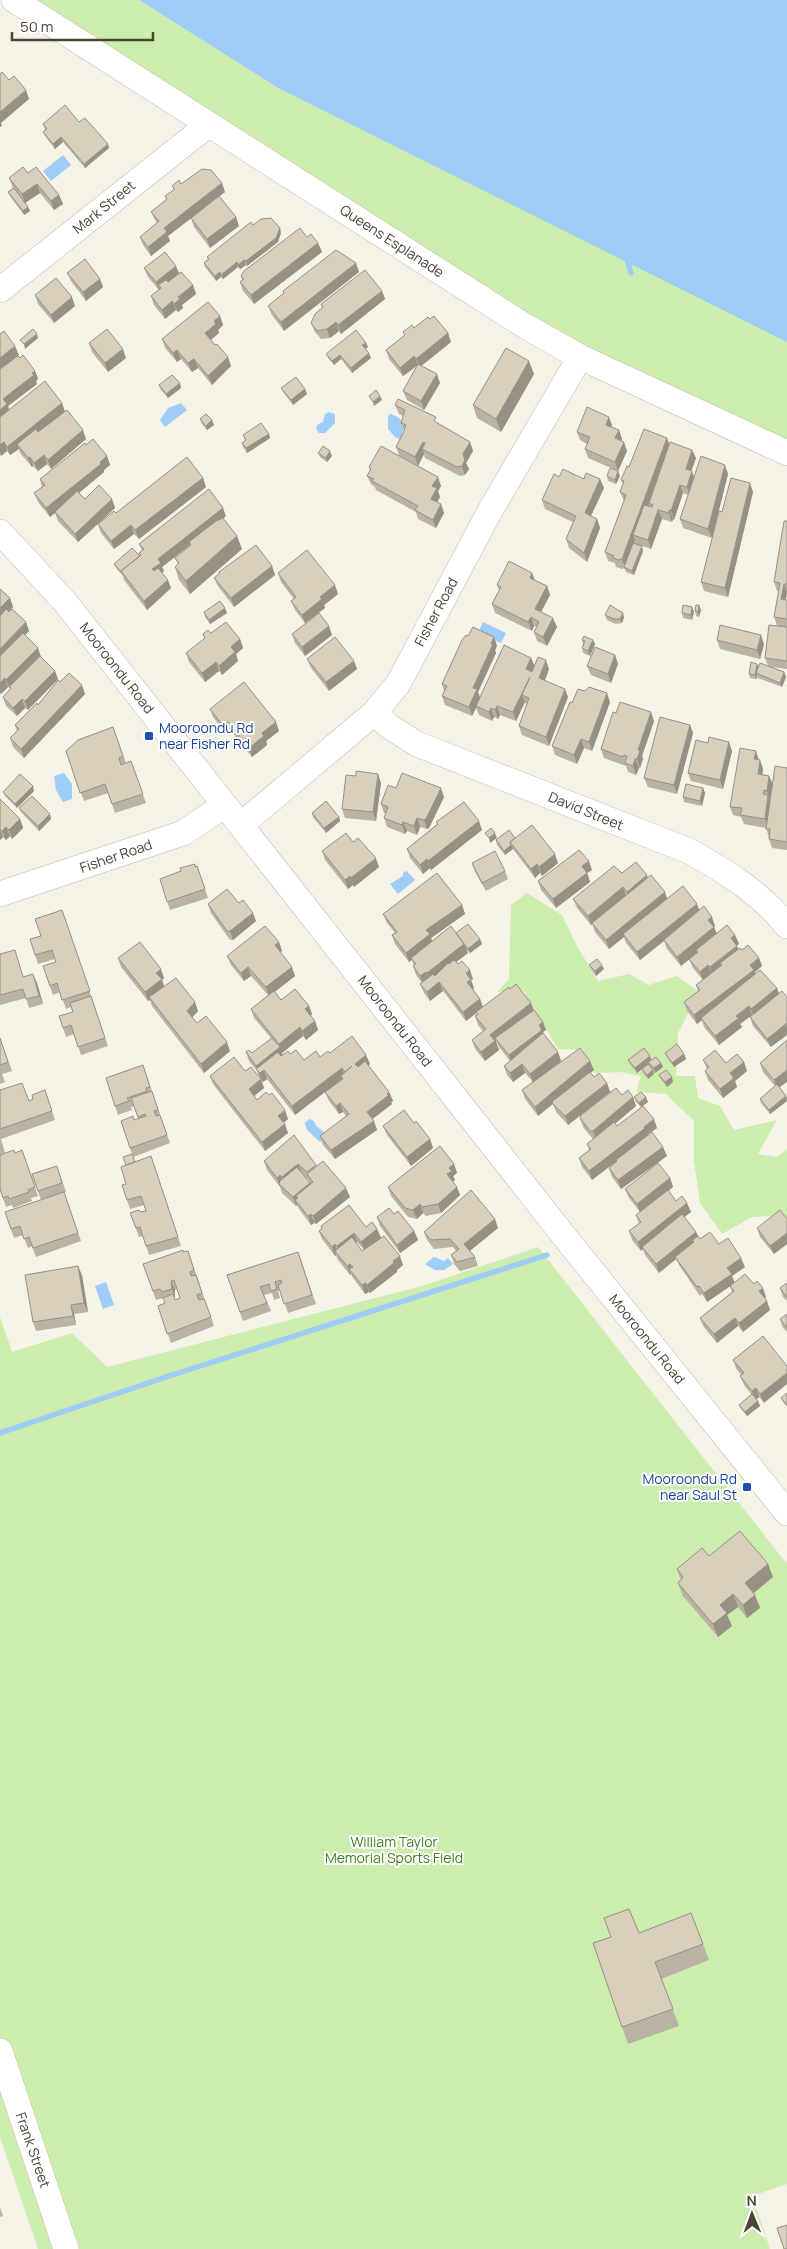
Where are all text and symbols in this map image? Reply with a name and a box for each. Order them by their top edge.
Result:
scale bar [12,10,154,42]
text: 50 m [20,16,54,37]
street label: Mark Street [68,175,139,238]
street label: Queens Esplanade [337,200,448,281]
street label: Fisher Road [410,574,462,649]
street label: Mooroondu Road [76,618,159,717]
place label: Mooroondu Rd near Fisher Rd [159,718,254,753]
marker: Mooroondu Rd near Fisher Rd [143,730,155,742]
street label: David Street [546,787,627,834]
street label: Fisher Road [77,834,154,877]
street label: Mooroondu Road [354,971,437,1070]
street label: Mooroondu Road [605,1290,690,1388]
place label: Mooroondu Rd near Saul St [642,1469,737,1504]
marker: Mooroondu Rd near Saul St [741,1481,753,1493]
park label: William Taylor Memorial Sports Field [325,1832,463,1867]
street label: Frank Street [12,2109,55,2191]
north arrow [727,2189,777,2239]
text: N [747,2191,757,2210]

